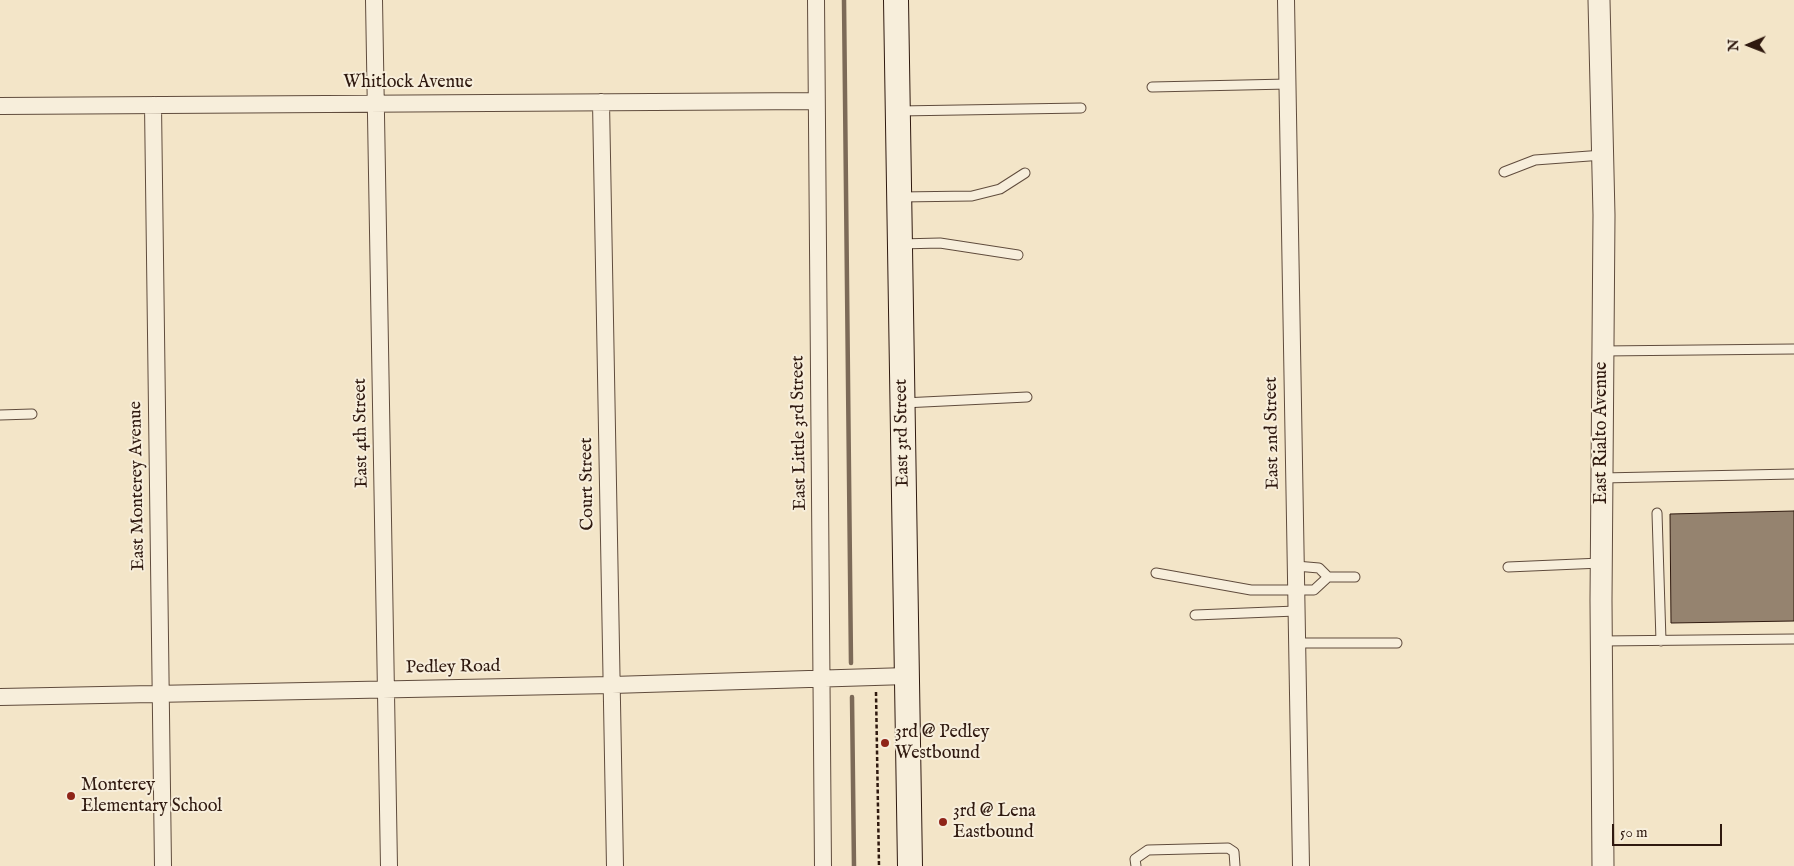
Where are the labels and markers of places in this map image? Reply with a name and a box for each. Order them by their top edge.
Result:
place label: 3rd @ Pedley Westbound [895,722,989,764]
marker: 3rd @ Pedley Westbound [879,737,891,749]
place label: Monterey Elementary School [81,775,222,818]
marker: Monterey Elementary School [65,790,77,802]
place label: 3rd @ Lena Eastbound [953,801,1036,844]
marker: 3rd @ Lena Eastbound [937,816,949,828]

